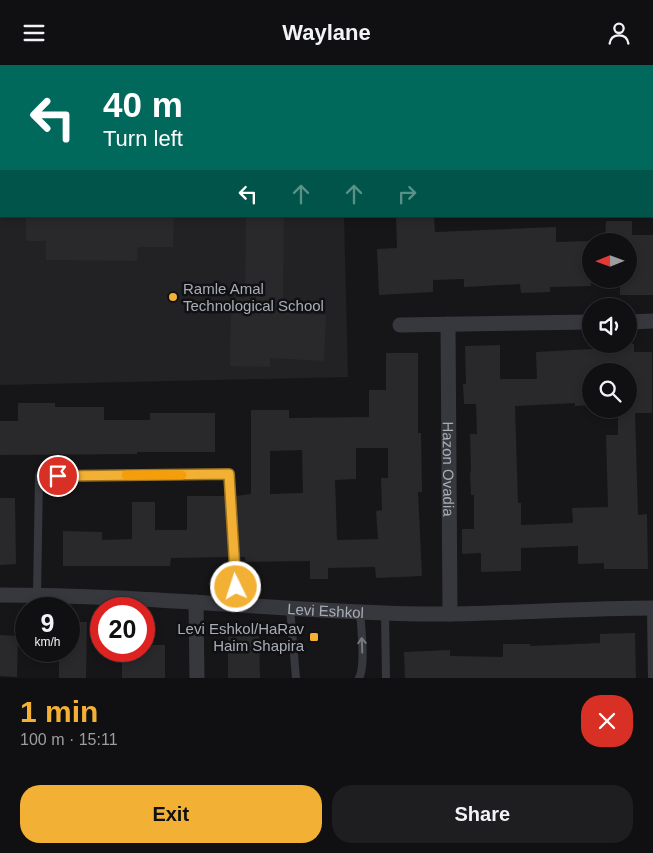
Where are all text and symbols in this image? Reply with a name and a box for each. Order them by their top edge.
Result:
icon: menu [20,19,48,47]
icon: person [605,19,633,47]
text: Waylane [282,20,371,45]
icon: left [20,85,85,150]
text: 40 m [103,85,183,124]
text: Turn left [103,126,183,151]
icon: left [234,180,262,208]
icon: ahead [287,180,315,208]
icon: ahead [340,180,368,208]
icon: right [393,180,421,208]
north arrow [582,233,638,287]
map controls [582,233,637,418]
place label: Ramle Amal Technological School [183,280,324,314]
marker: Ramle Amal Technological School [167,291,179,303]
button: sound [582,298,637,353]
button: search [582,363,637,418]
street label: Hazon Ovadia [440,421,458,517]
pin [37,455,79,497]
icon: arrive [44,462,72,490]
position arrow [209,560,261,612]
speed limit sign: 20 [90,597,155,662]
street label: Levi Eshkol [287,600,364,621]
text: 9 [41,609,54,637]
place label: Levi Eshkol/HaRav Haim Shapira [177,620,305,654]
marker: Levi Eshkol/HaRav Haim Shapira [308,631,320,643]
text: km/h [34,635,61,649]
one-way arrow [357,637,366,653]
text: 1 min [20,695,98,728]
button: close [581,695,633,747]
text: 100 m · 15:11 [20,731,118,748]
button: Exit [20,785,322,843]
button: Share [332,785,633,843]

